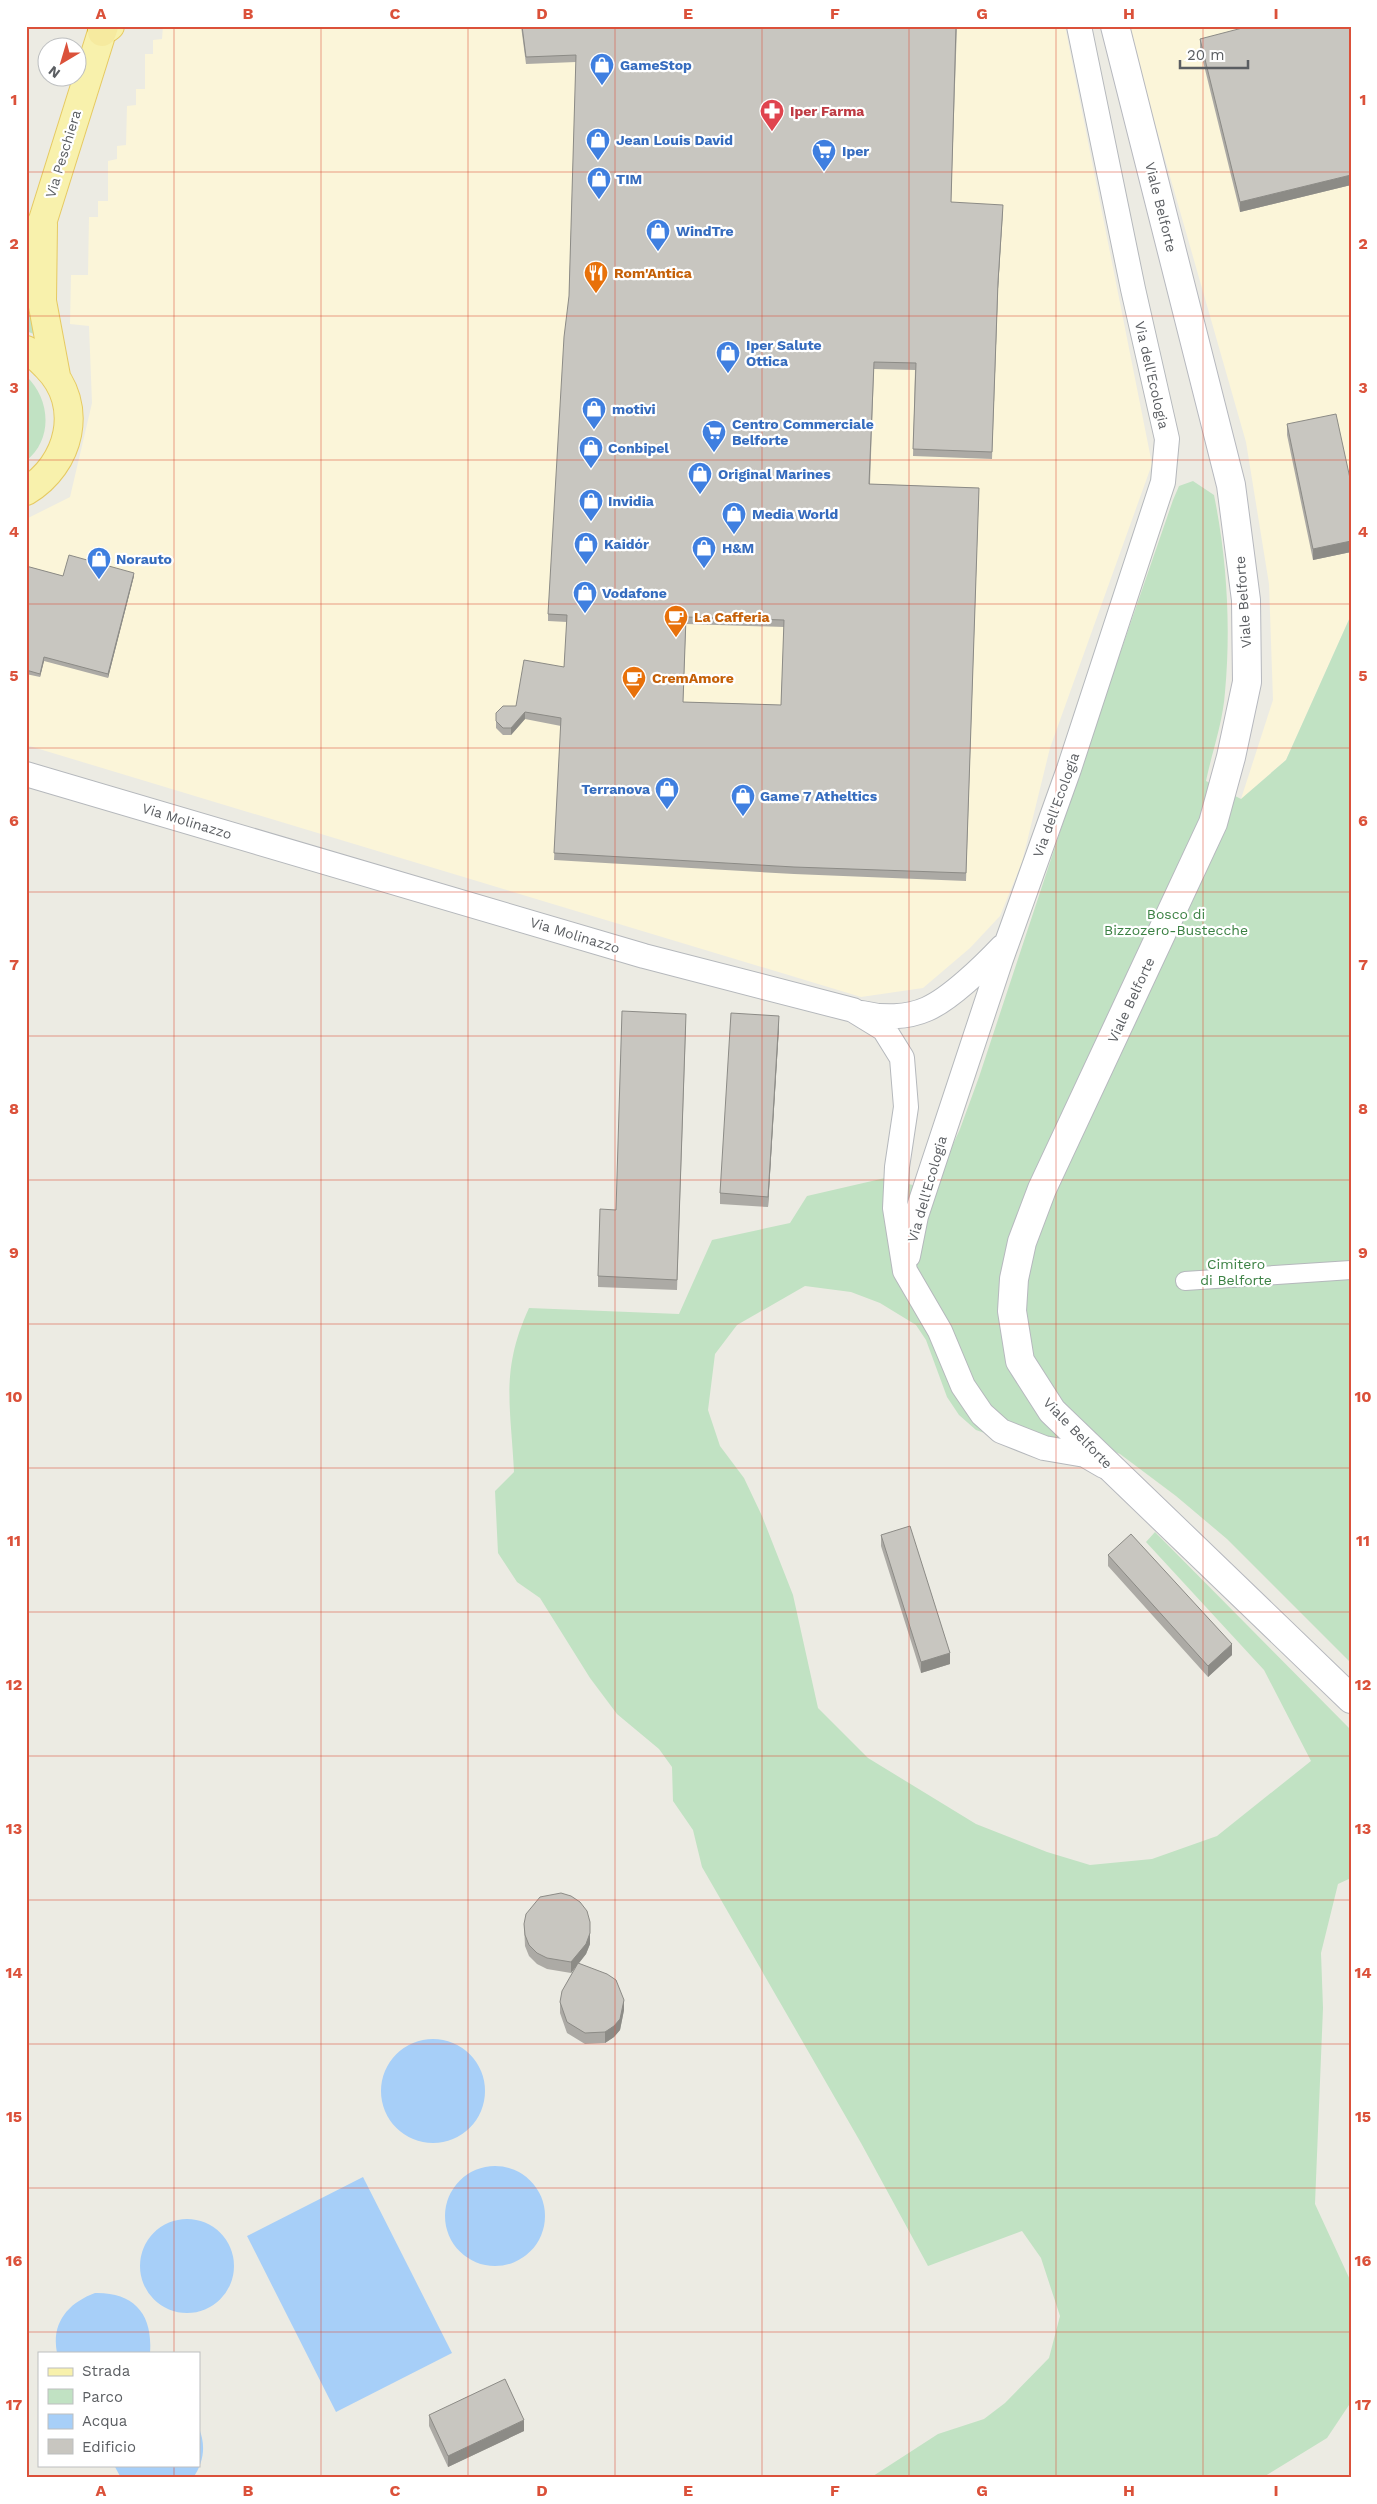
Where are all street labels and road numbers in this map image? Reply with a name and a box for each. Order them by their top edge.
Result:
street label: Via Peschiera [42,108,84,200]
street label: Viale Belforte [1142,160,1180,254]
street label: Via dell'Ecologia [1132,319,1172,431]
street label: Viale Belforte [1232,555,1254,649]
street label: Via dell'Ecologia [1030,750,1082,860]
street label: Via Molinazzo [140,800,234,842]
street label: Via Molinazzo [528,914,622,956]
street label: Viale Belforte [1104,955,1158,1045]
street label: Via dell'Ecologia [904,1134,950,1244]
street label: Viale Belforte [1040,1394,1116,1472]

